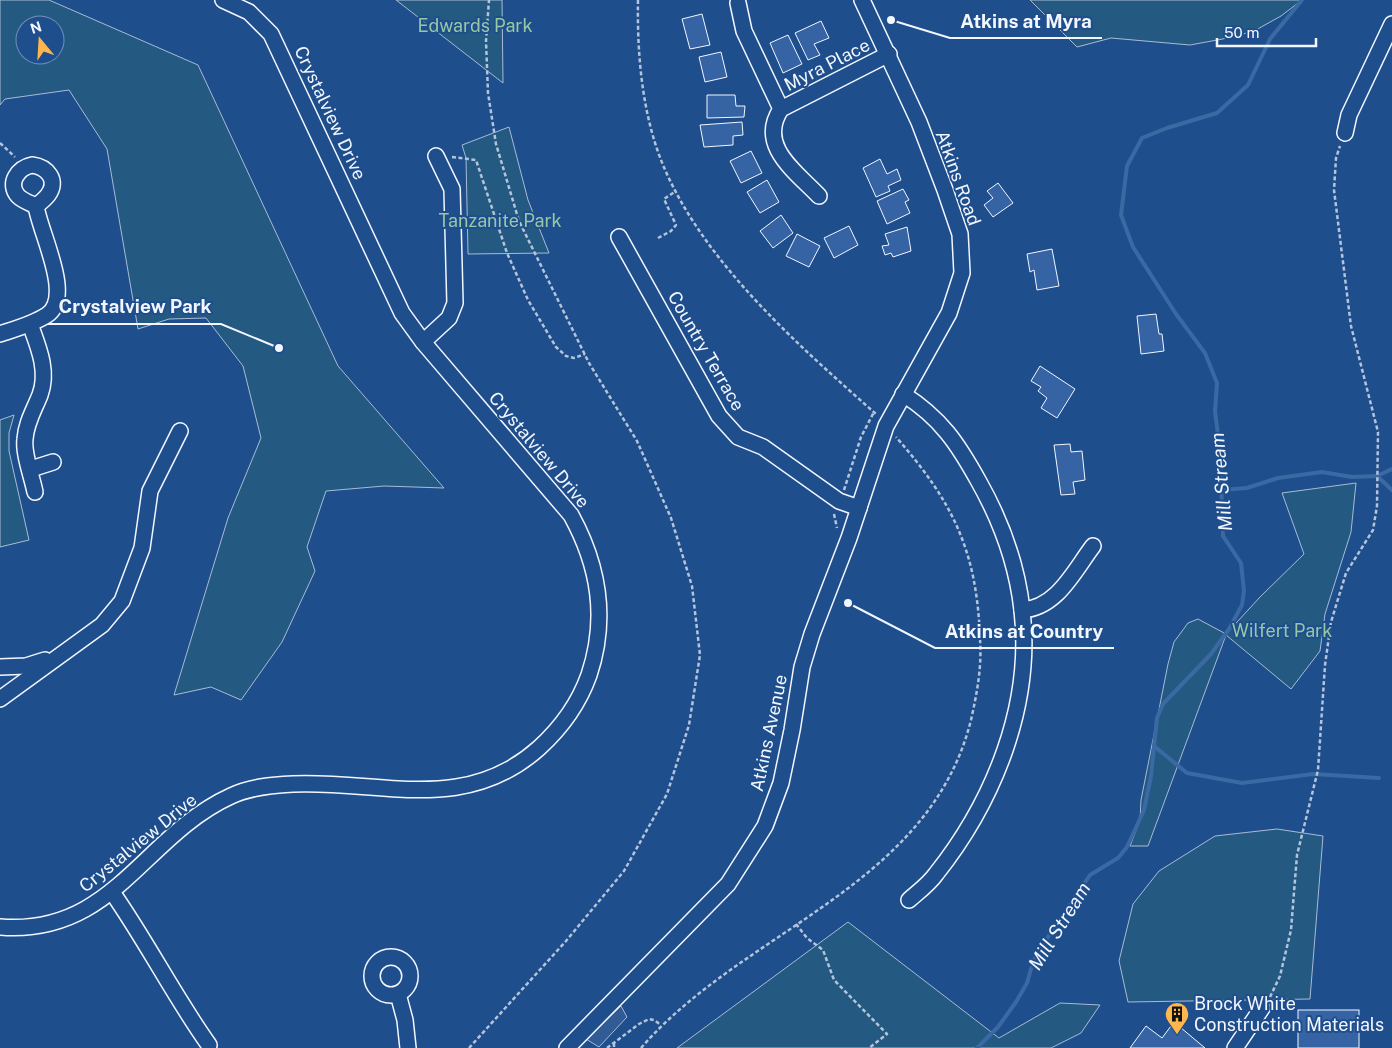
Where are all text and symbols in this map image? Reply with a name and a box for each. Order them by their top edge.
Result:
callout: Atkins at Myra [950,4,1102,38]
text: Atkins at Myra [960,10,1092,32]
north arrow [15,15,65,65]
park label: Edwards Park [417,15,533,36]
scale bar [1217,15,1316,47]
text: N [28,18,44,37]
text: 50 m [1224,24,1259,41]
street label: Myra Place [780,34,873,95]
street label: Crystalview Drive [290,43,371,183]
street label: Atkins Road [932,127,985,228]
park label: Tanzanite Park [438,210,562,231]
street label: Country Terrace [664,287,749,414]
callout: Crystalview Park [48,290,221,324]
text: Crystalview Park [59,295,212,317]
street label: Crystalview Drive [485,387,594,512]
water label: Mill Stream [1206,432,1236,532]
callout: Atkins at Country [935,614,1114,648]
text: Atkins at Country [945,620,1103,642]
park label: Wilfert Park [1232,620,1332,641]
street label: Atkins Avenue [746,673,791,793]
street label: Crystalview Drive [75,789,201,896]
water label: Mill Stream [1023,878,1095,974]
place label: Brock White Construction Materials [1194,993,1384,1035]
building icon: Brock White Construction Materials [1164,1001,1190,1035]

